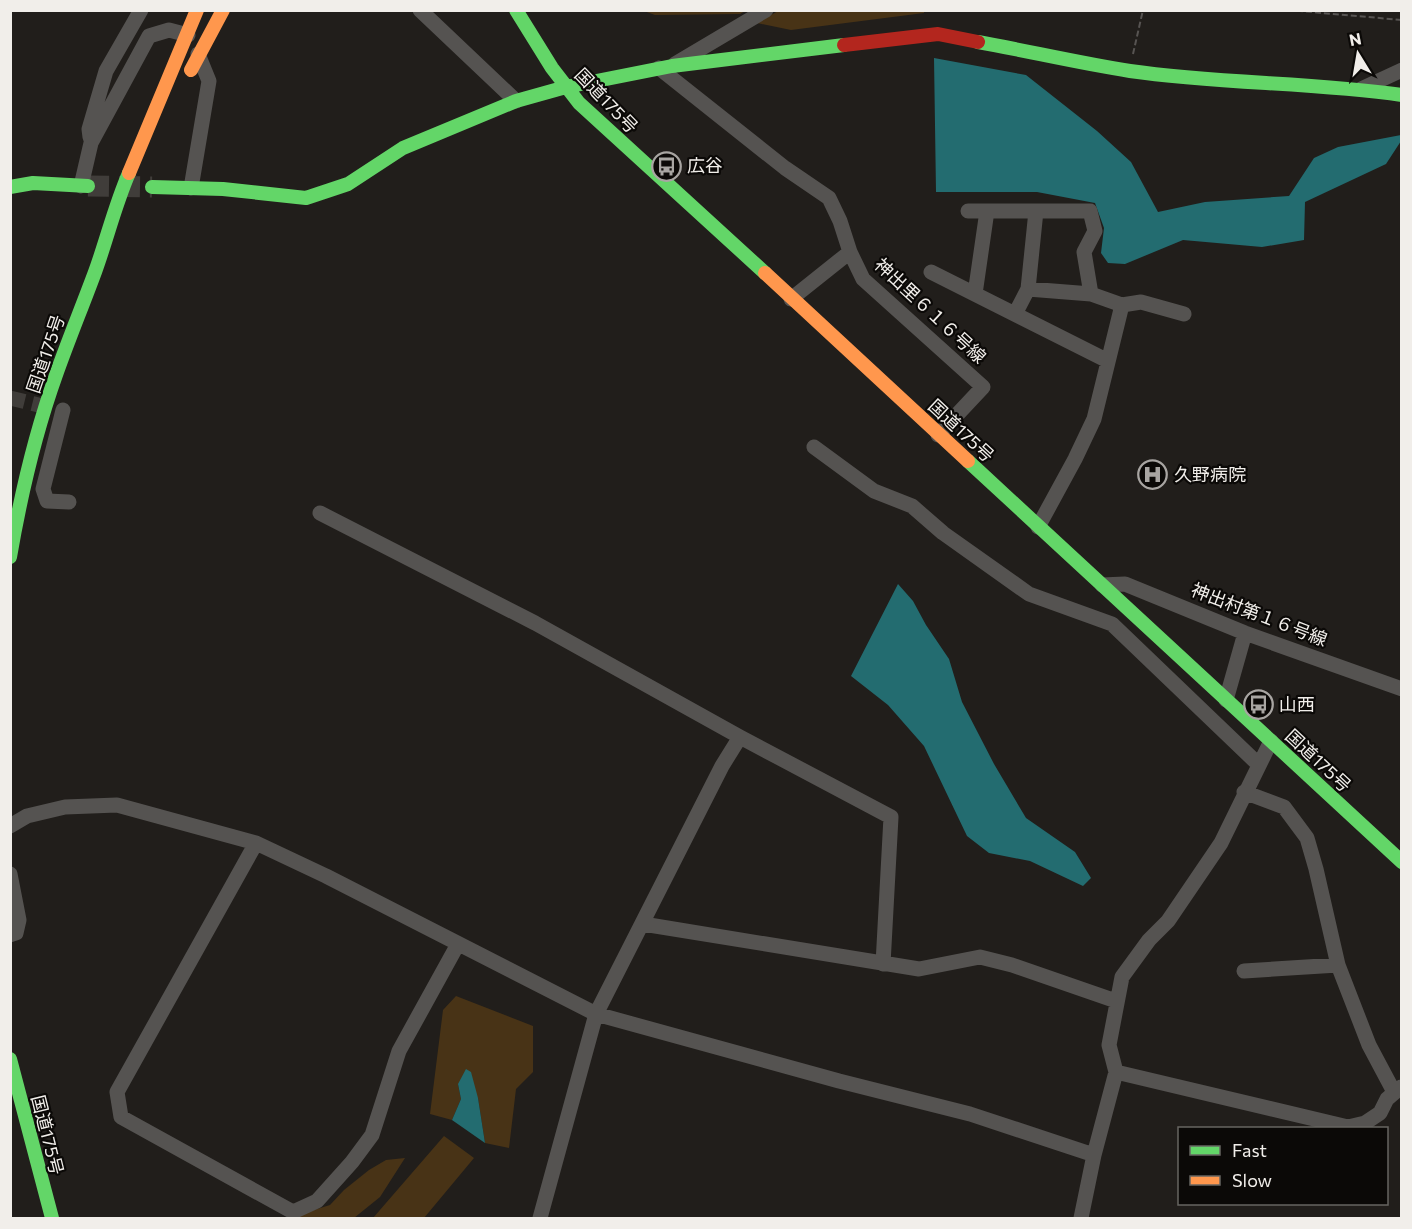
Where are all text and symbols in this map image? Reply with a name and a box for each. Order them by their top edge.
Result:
north arrow [1328,24,1388,84]
text: N [1347,28,1363,49]
street label: 国道175号 [570,63,643,137]
bus stop icon: 広谷 [650,150,682,182]
place label: 広谷 [687,154,723,176]
street label: 神出里６１６号線 [871,253,991,367]
street label: 国道175号 [21,312,69,396]
street label: 国道175号 [924,394,999,466]
hospital icon: 久野病院 [1137,459,1169,491]
place label: 久野病院 [1174,463,1246,485]
street label: 神出村第１６号線 [1188,578,1331,650]
bus stop icon: 山西 [1242,689,1274,721]
place label: 山西 [1279,693,1315,715]
street label: 国道175号 [1281,724,1356,796]
street label: 国道175号 [27,1093,69,1177]
legend [1178,1127,1388,1205]
text: Fast [1232,1139,1267,1161]
text: Slow [1232,1169,1272,1191]

